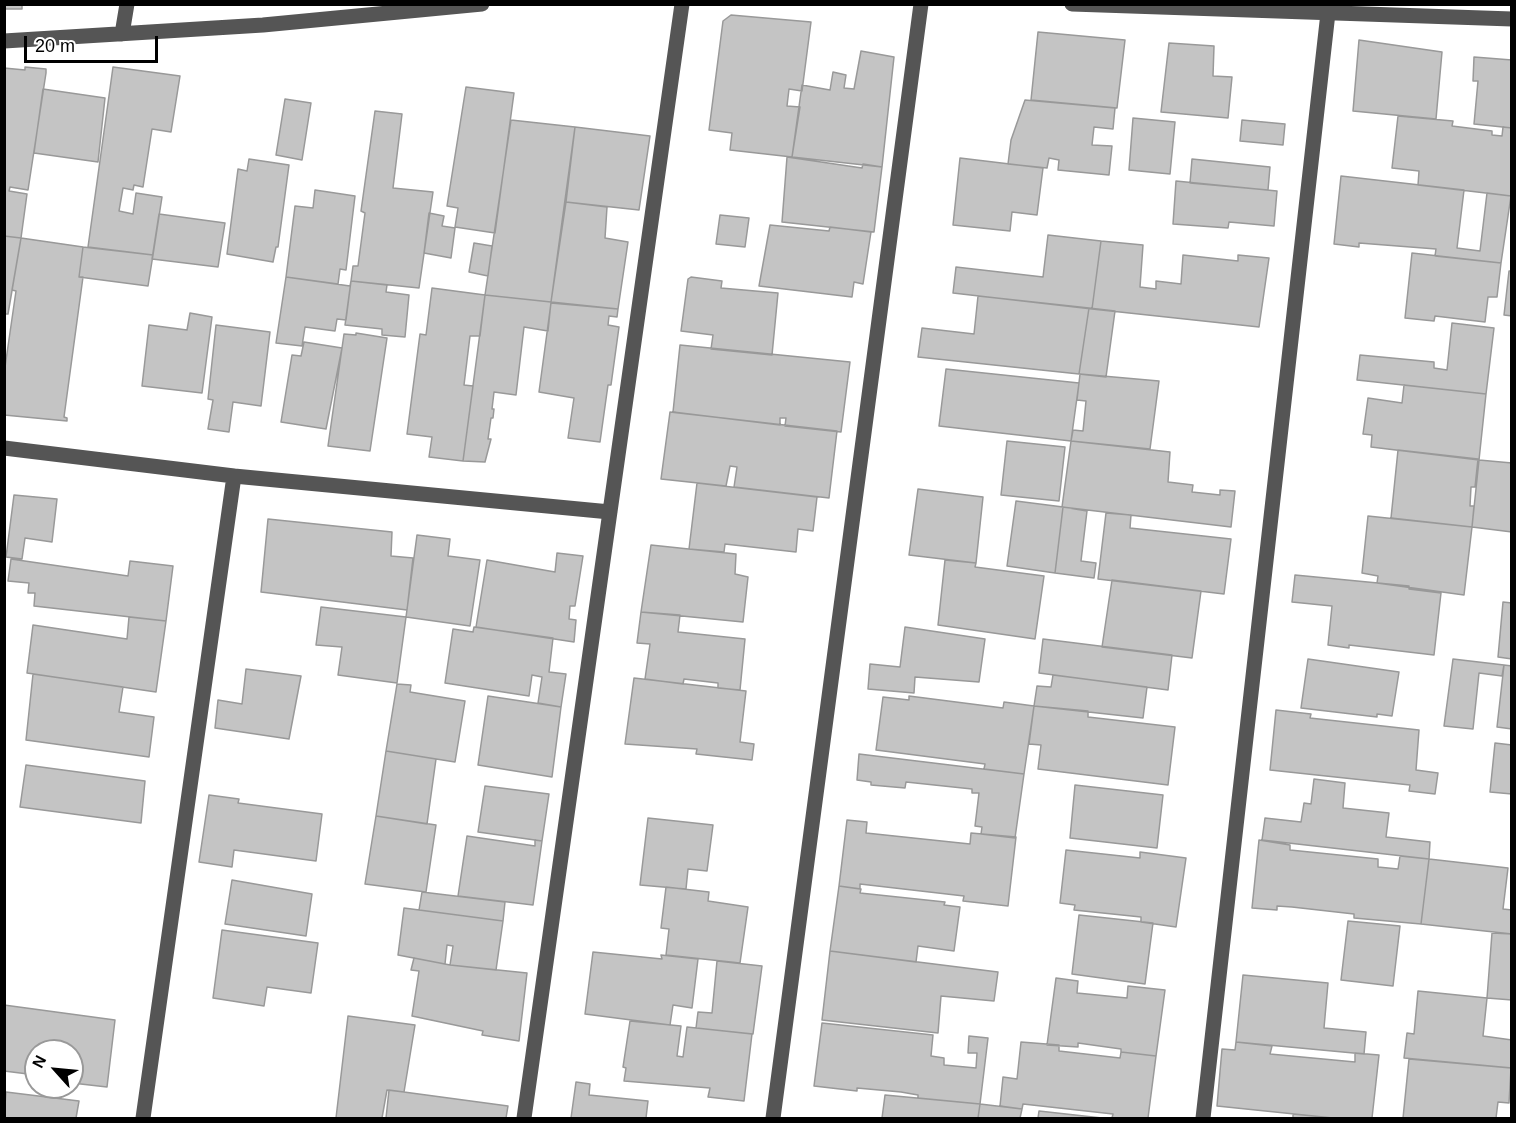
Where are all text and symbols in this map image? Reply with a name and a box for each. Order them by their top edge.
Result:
scale bar [27,24,160,62]
text: 20 m [35,36,75,56]
north arrow [24,1039,84,1099]
text: N [29,1052,49,1071]

